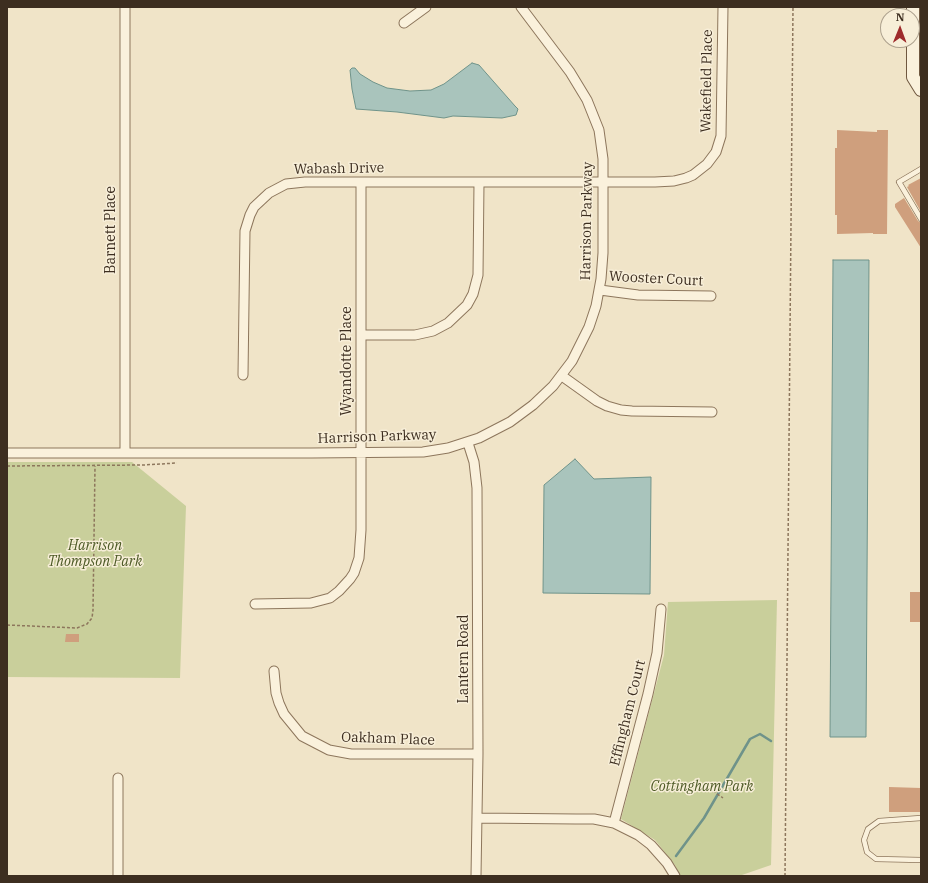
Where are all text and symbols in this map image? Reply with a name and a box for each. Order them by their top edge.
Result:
north arrow [880,8,920,48]
text: N [896,10,905,24]
street label: Wakefield Place [698,29,716,133]
street label: Wabash Drive [294,160,384,178]
street label: Harrison Parkway [578,162,596,280]
street label: Barnett Place [103,186,119,274]
street label: Wooster Court [608,268,704,290]
street label: Wyandotte Place [339,306,355,416]
street label: Harrison Parkway [317,427,437,447]
park label: Harrison Thompson Park [48,538,142,570]
street label: Lantern Road [456,614,472,704]
street label: Effingham Court [607,658,649,768]
street label: Oakham Place [341,729,435,749]
park label: Cottingham Park [651,779,753,795]

